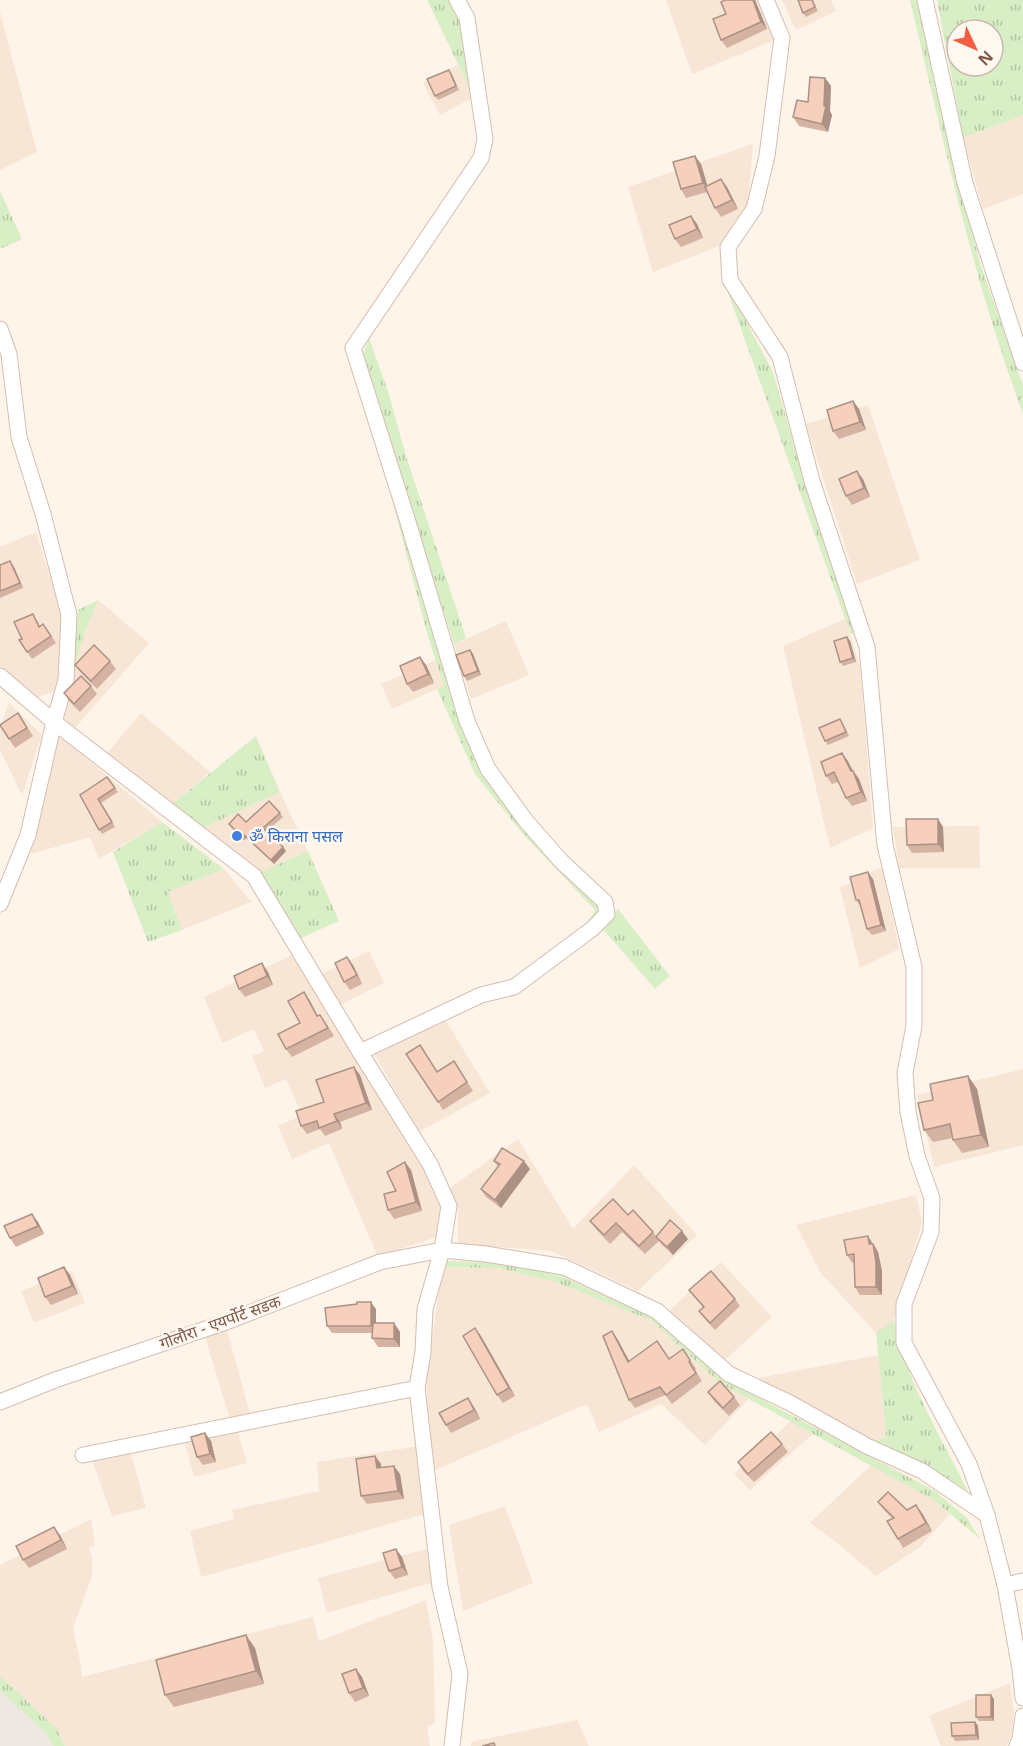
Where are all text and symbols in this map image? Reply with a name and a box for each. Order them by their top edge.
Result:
north arrow [945,18,1005,78]
text: N [973,46,998,71]
place label: ॐ किराना पसल [249,825,344,847]
marker: ॐ किराना पसल [230,829,244,843]
street label: गोलौरा - एयर्पोर्ट सडक [156,1290,284,1354]

